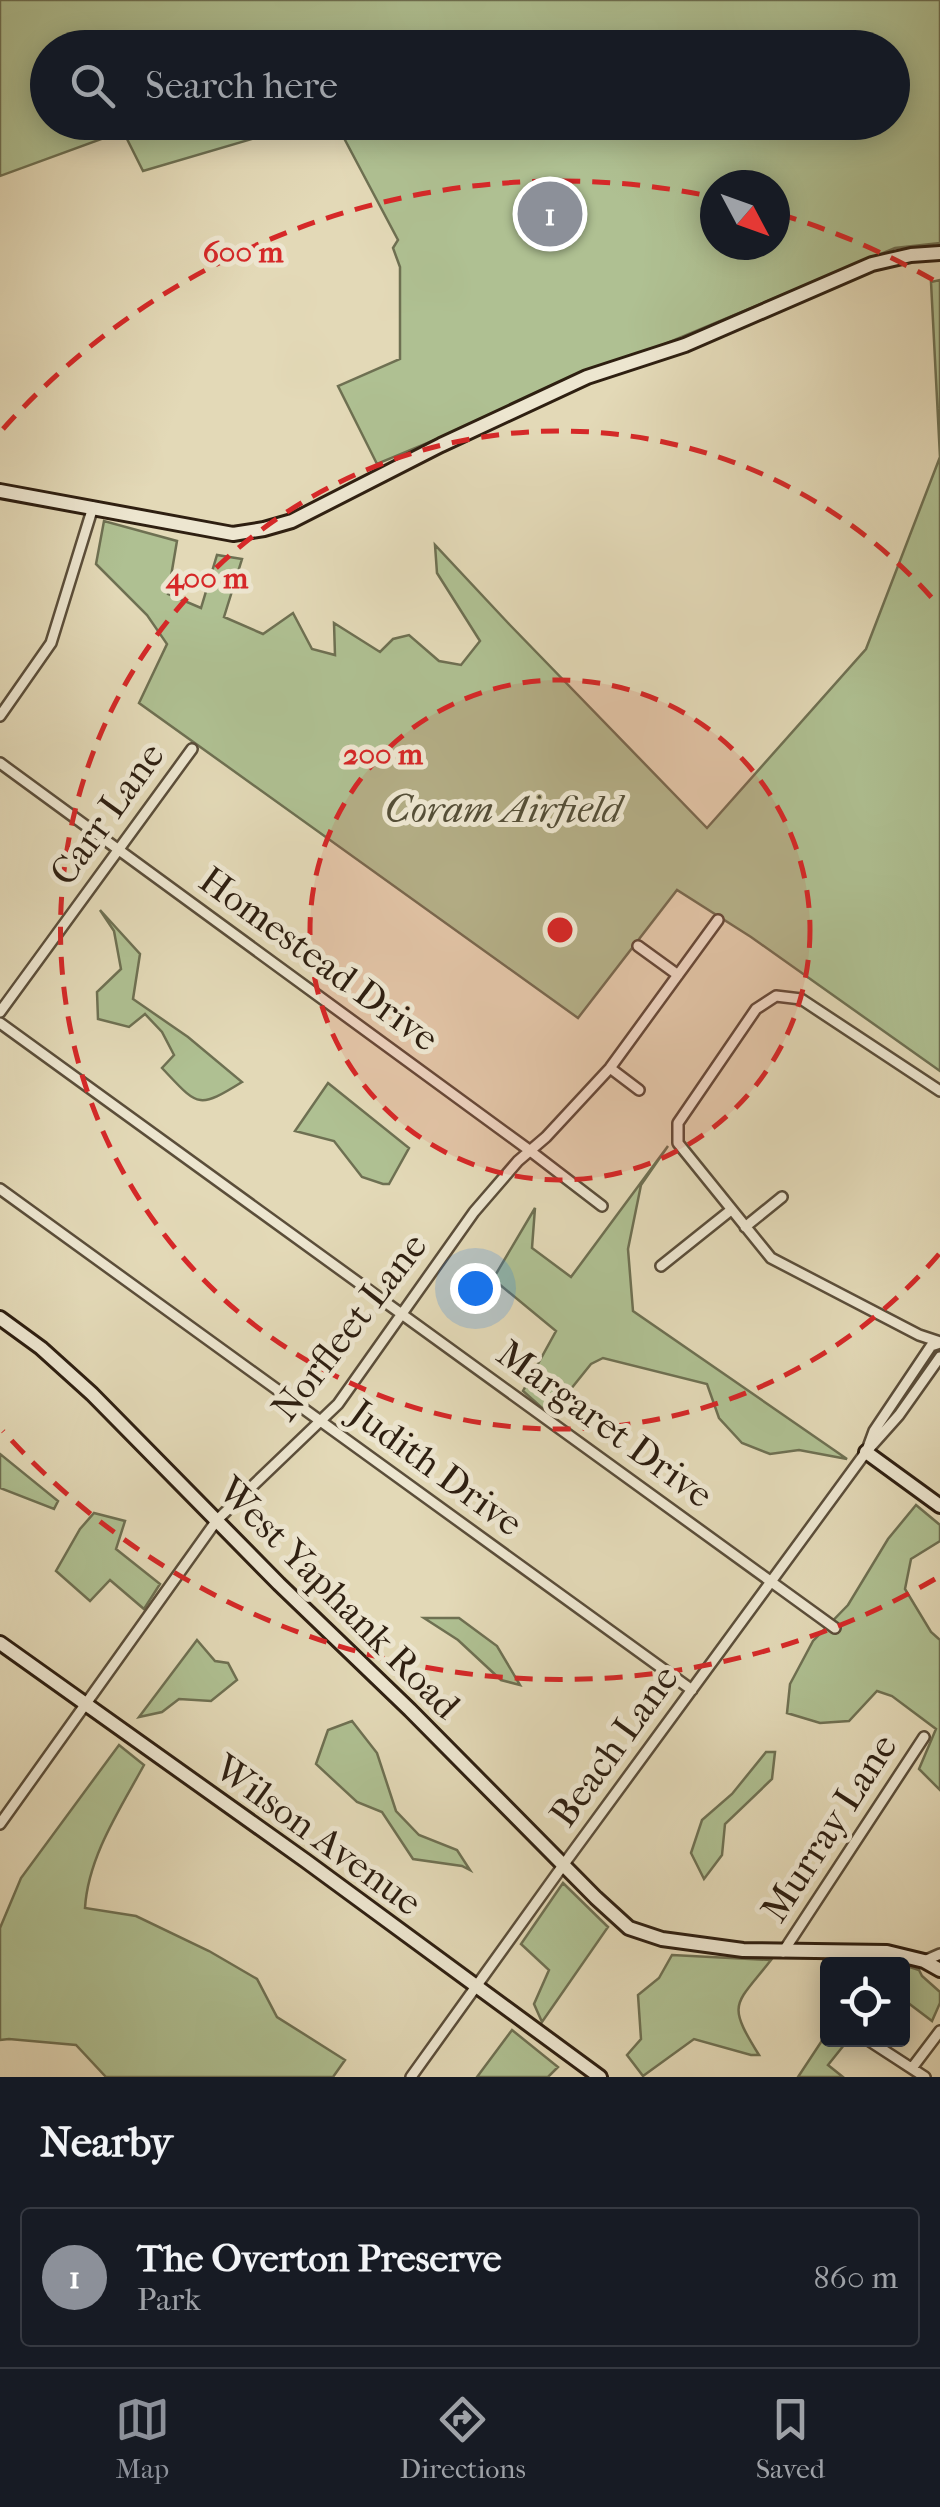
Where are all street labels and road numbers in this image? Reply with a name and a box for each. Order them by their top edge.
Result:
street label: Carr Lane [40,734,174,894]
street label: Homestead Drive [191,857,447,1061]
street label: Norfleet Lane [262,1224,436,1430]
street label: Margaret Drive [488,1331,722,1517]
street label: Judith Drive [338,1389,531,1546]
street label: West Yaphank Road [208,1467,469,1728]
street label: Beach Lane [540,1657,688,1835]
street label: Murray Lane [752,1726,906,1930]
street label: Wilson Avenue [205,1744,430,1925]

